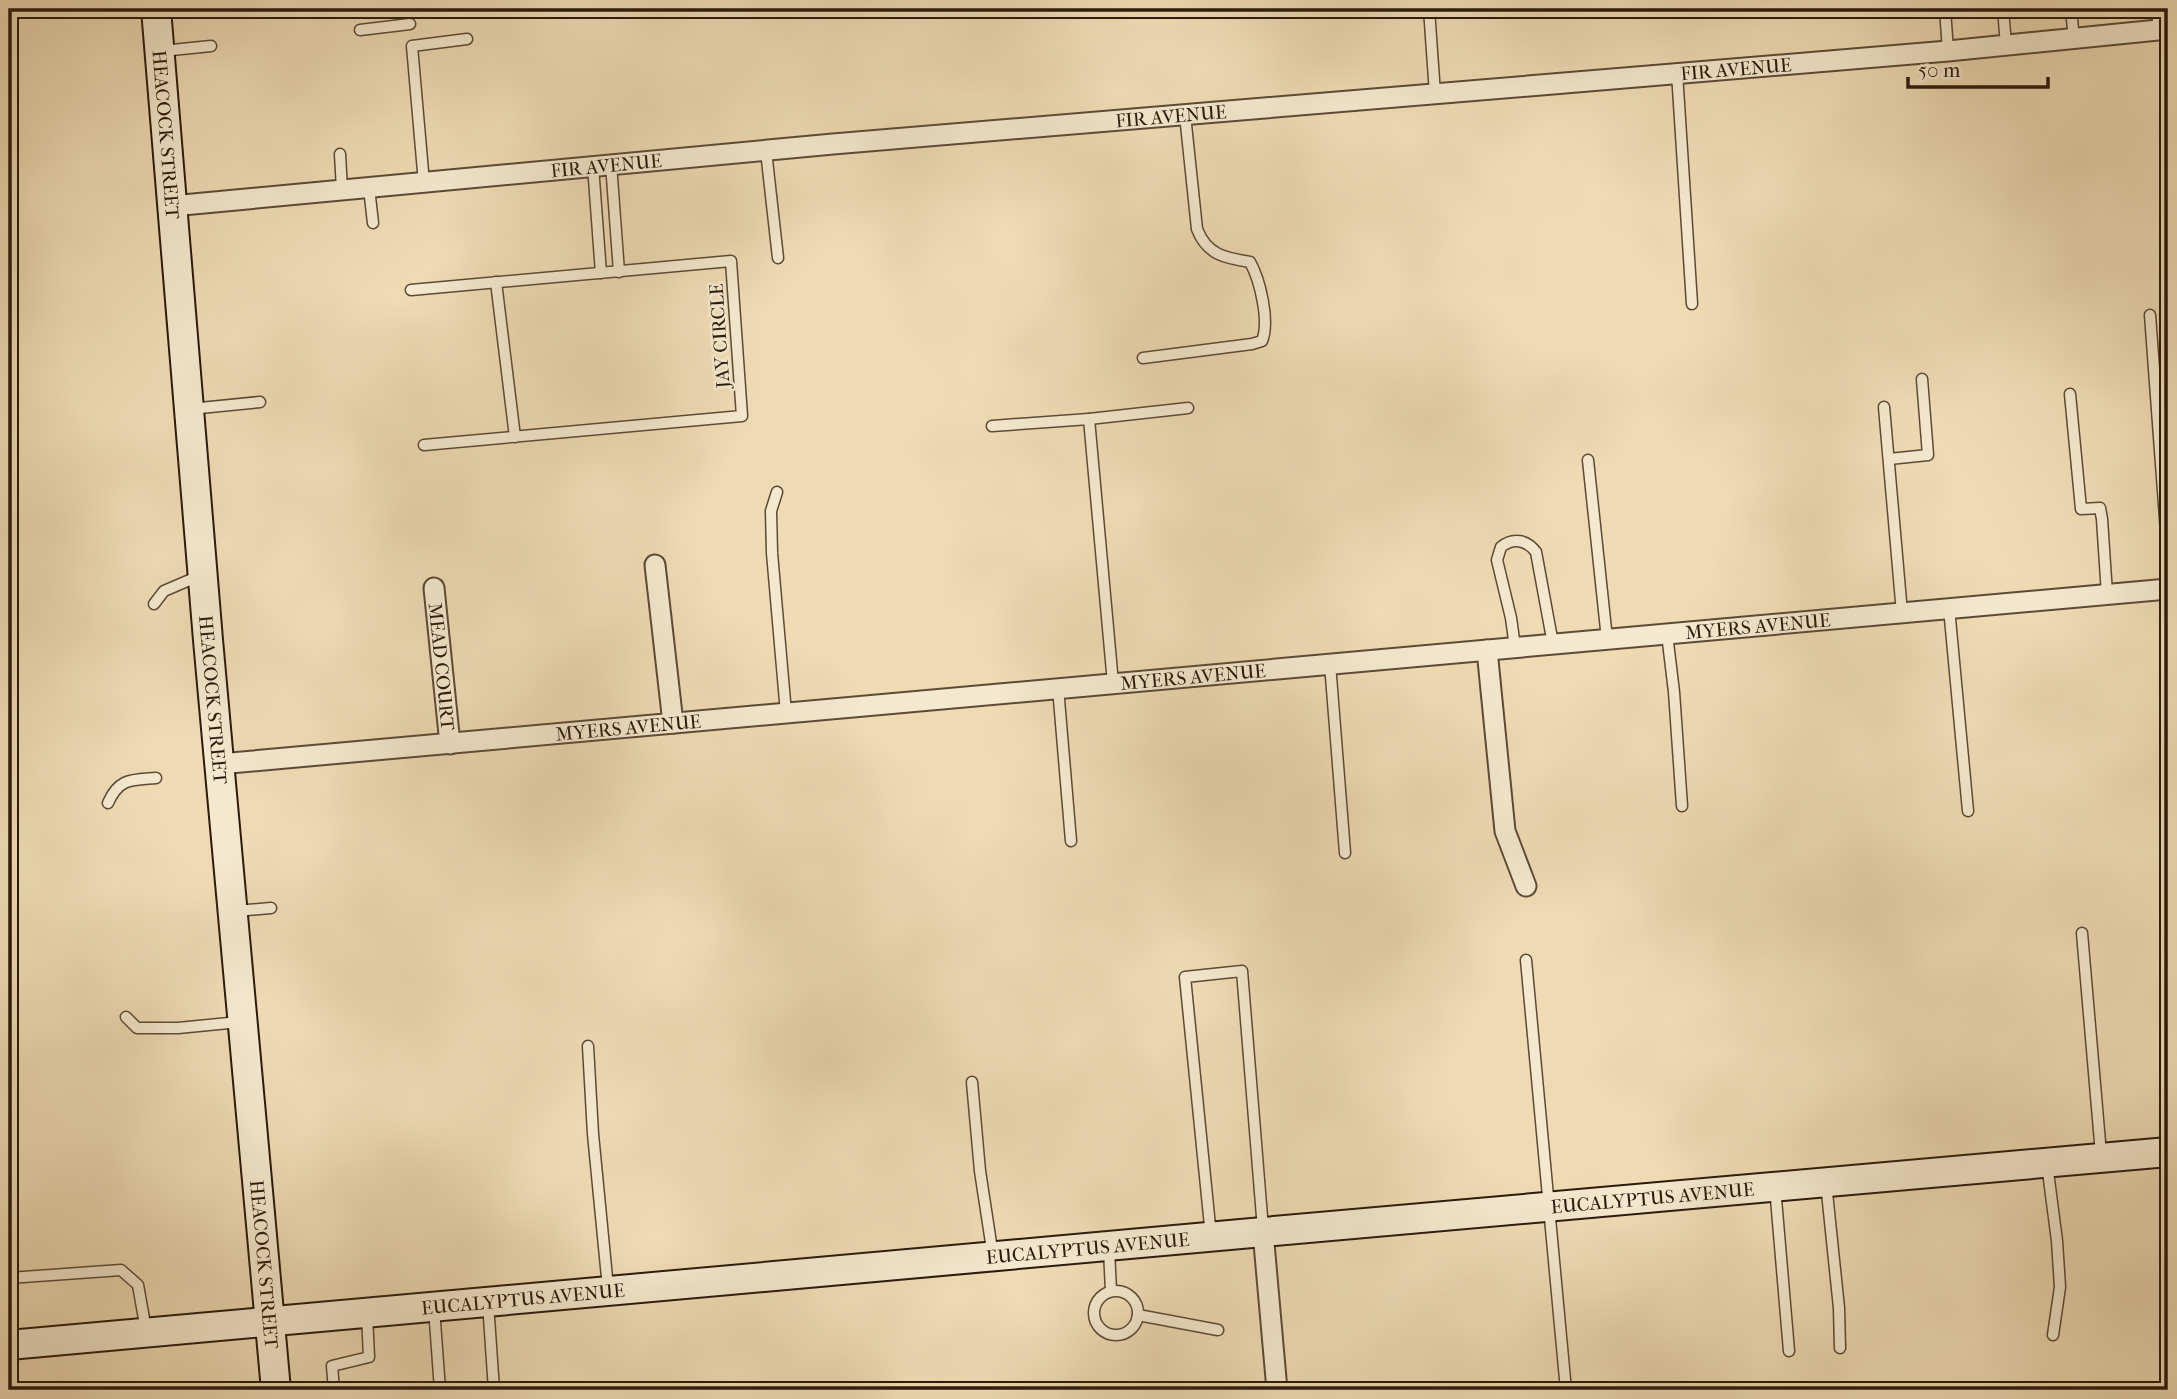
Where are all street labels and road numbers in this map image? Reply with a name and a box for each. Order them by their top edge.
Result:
street label: HEACOCK STREET [147,49,183,220]
street label: FIR AVENUE [1680,54,1793,85]
street label: FIR AVENUE [1115,101,1228,132]
street label: FIR AVENUE [550,150,663,182]
street label: JAY CIRCLE [705,282,735,391]
street label: MEAD COURT [424,602,459,732]
street label: MYERS AVENUE [1684,609,1832,644]
street label: HEACOCK STREET [194,614,231,785]
street label: MYERS AVENUE [1119,660,1267,695]
street label: MYERS AVENUE [555,711,703,746]
street label: HEACOCK STREET [245,1179,282,1350]
street label: EUCALYPTUS AVENUE [1550,1179,1756,1219]
street label: EUCALYPTUS AVENUE [985,1229,1191,1269]
street label: EUCALYPTUS AVENUE [420,1280,626,1320]

